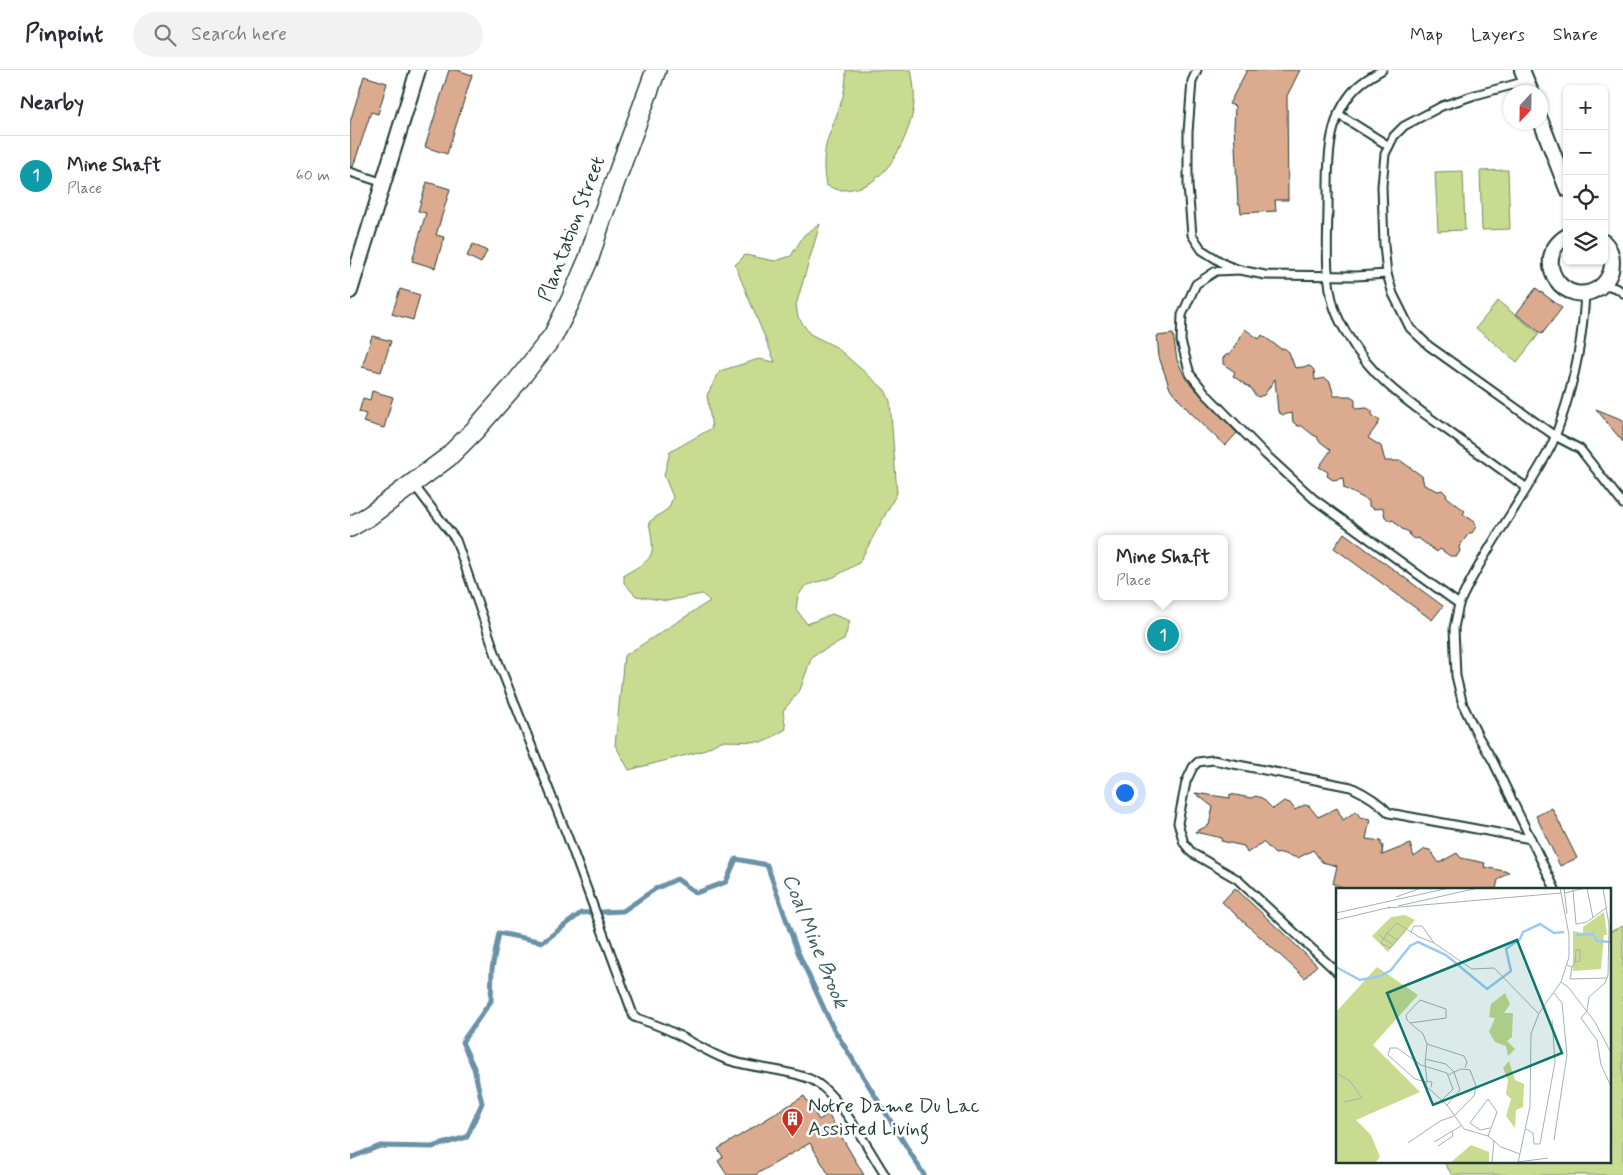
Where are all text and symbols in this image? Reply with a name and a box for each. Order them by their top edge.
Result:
search box [133,12,483,57]
text: Pinpoint [25,19,103,50]
icon: search [151,21,179,49]
text: Search here [191,22,287,47]
text: Map [1410,23,1443,47]
text: Layers [1471,23,1525,47]
text: Share [1553,23,1598,47]
north arrow [1503,85,1548,130]
map controls [1563,85,1608,265]
button: + [1563,85,1608,130]
text: Nearby [20,89,84,117]
button: − [1563,130,1608,175]
street label: Plantation Street [532,152,612,306]
text: Mine Shaft [67,153,161,178]
text: 1 [32,165,40,186]
text: 60 m [296,165,330,186]
button: locate [1563,175,1608,220]
text: Place [67,178,102,199]
button: layers [1563,220,1608,265]
popup [1098,535,1228,600]
text: Mine Shaft [1116,545,1210,570]
text: Place [1116,570,1151,591]
pin: 1 [1147,616,1179,654]
your location [1112,780,1138,806]
water label: Coal Mine Brook [775,870,855,1014]
inset map [1336,888,1610,1162]
place label: Notre Dame Du Lac Assisted Living [808,1093,980,1145]
building icon: Notre Dame Du Lac Assisted Living [780,1106,804,1137]

